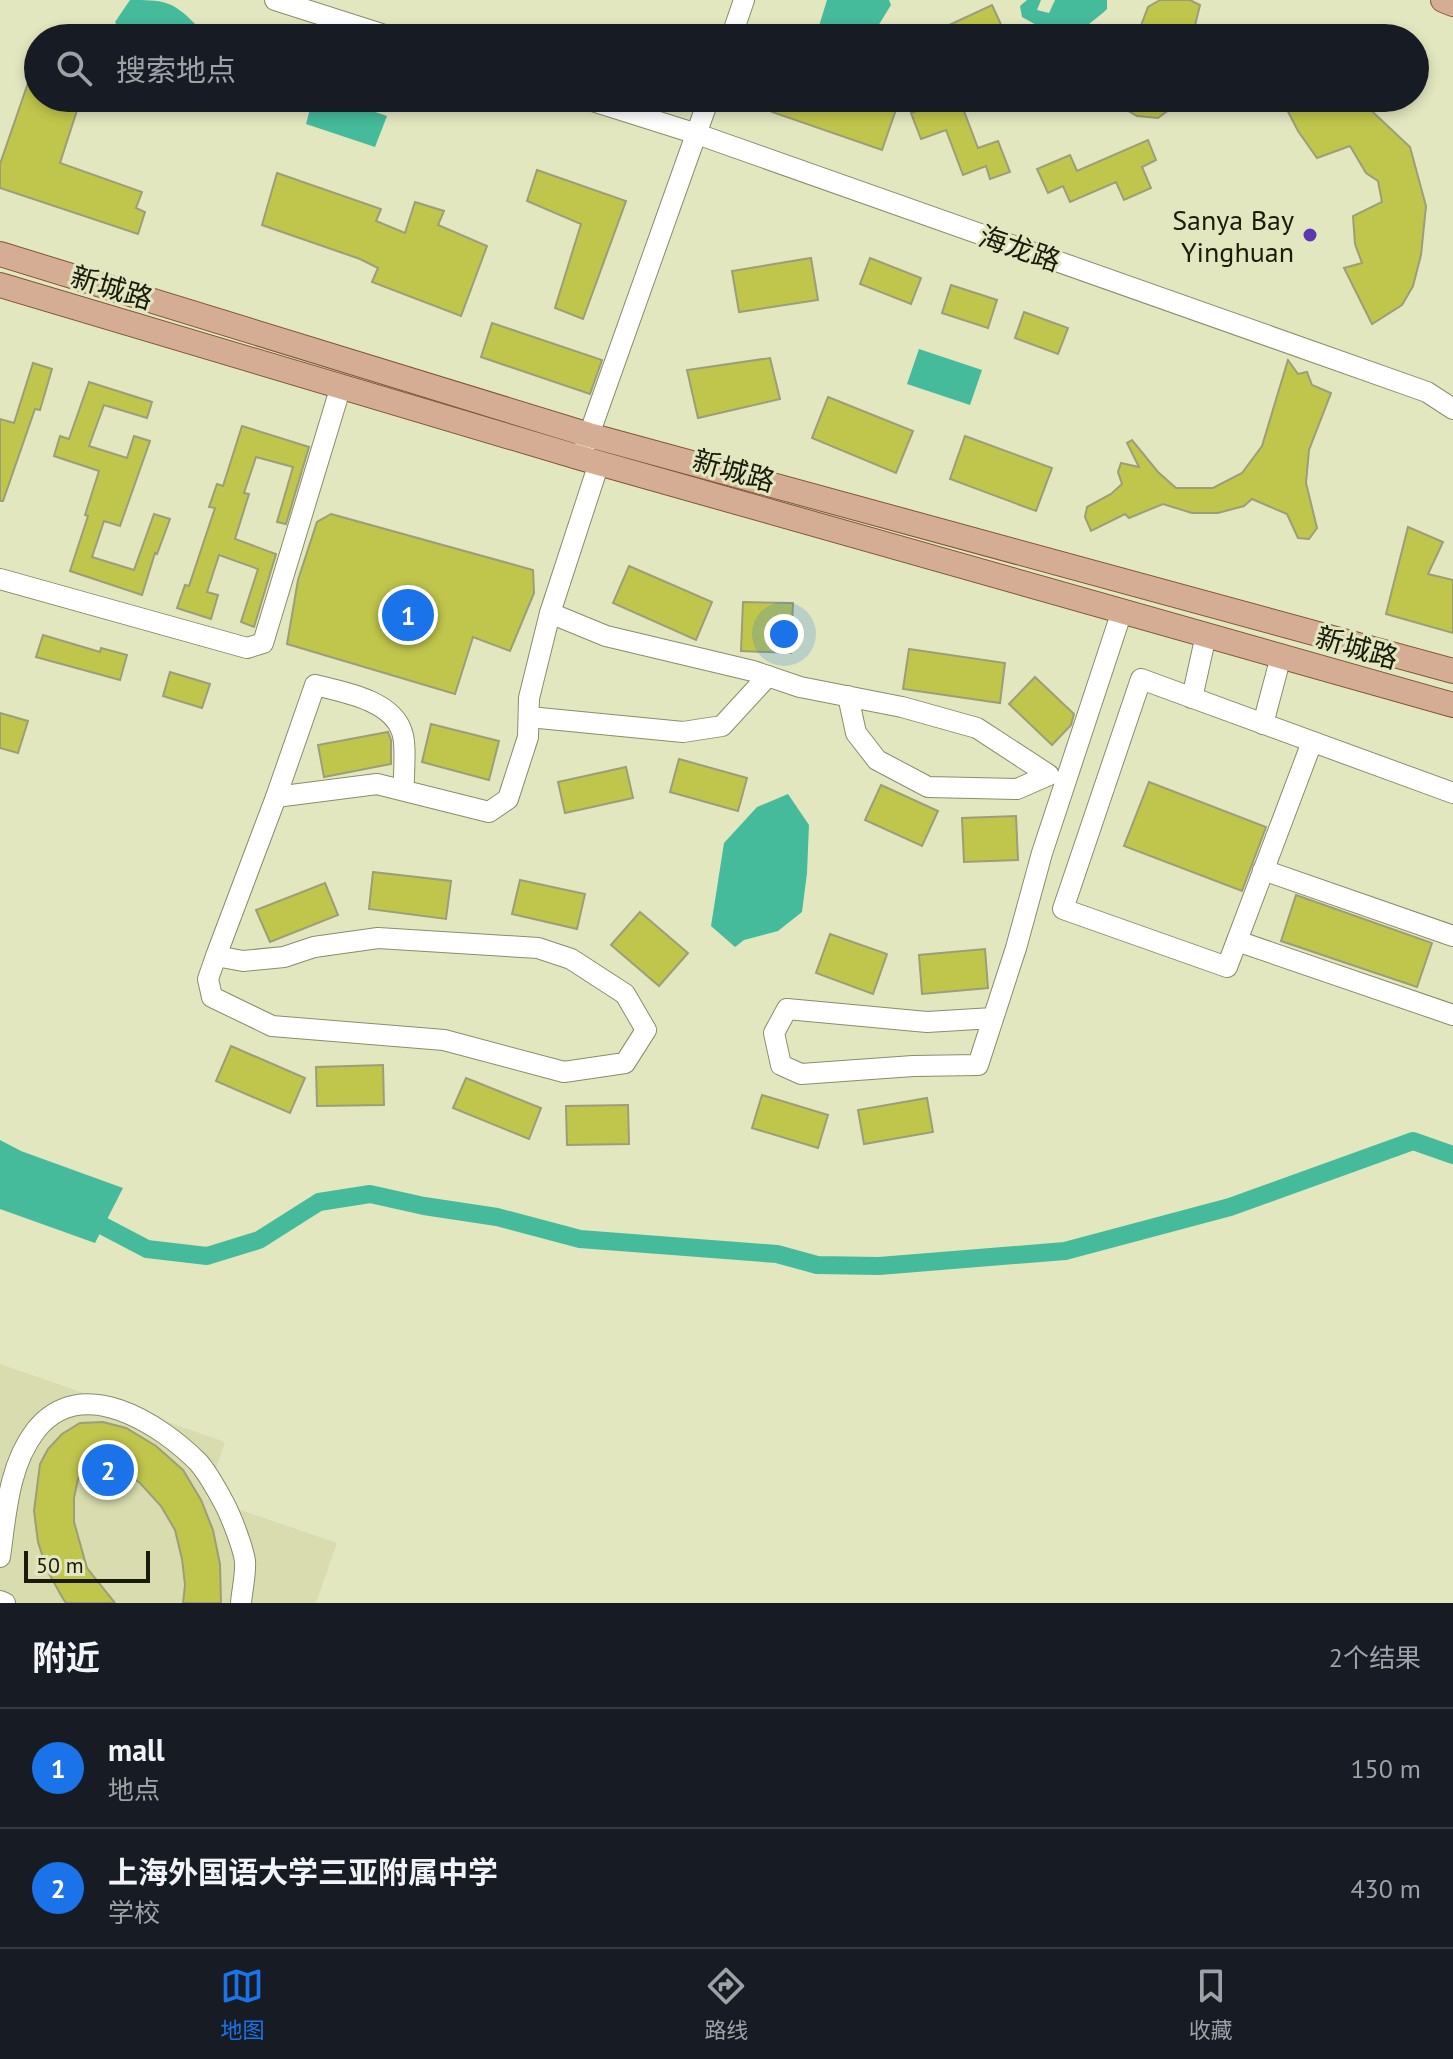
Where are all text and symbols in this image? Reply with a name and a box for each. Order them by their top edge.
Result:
search box [24,24,1429,112]
icon: search [52,46,96,90]
text: 搜索地点 [116,50,236,89]
place label: Sanya Bay Yinghuan [1172,201,1294,270]
street label: 海龙路 [974,217,1066,279]
marker: Sanya Bay Yinghuan [1301,226,1319,244]
street label: 新城路 [66,257,158,317]
street label: 新城路 [689,441,779,499]
pin: 1 [382,585,434,645]
your location [764,614,804,654]
street label: 新城路 [1312,618,1402,676]
pin: 2 [82,1440,134,1500]
scale bar [24,1547,150,1583]
text: 50 m [36,1551,84,1579]
text: 附近 [32,1635,100,1679]
text: 2个结果 [1329,1641,1421,1674]
text: mall [108,1730,165,1769]
text: 1 [51,1752,65,1785]
text: 150 m [1350,1752,1421,1785]
text: 地点 [108,1773,160,1806]
text: 上海外国语大学三亚附属中学 [108,1852,498,1891]
text: 2 [51,1872,65,1905]
text: 430 m [1350,1872,1421,1905]
text: 学校 [108,1896,160,1929]
tab: 地图 [220,1964,264,2044]
tab: 路线 [704,1964,749,2044]
tab: 收藏 [1189,1964,1233,2044]

